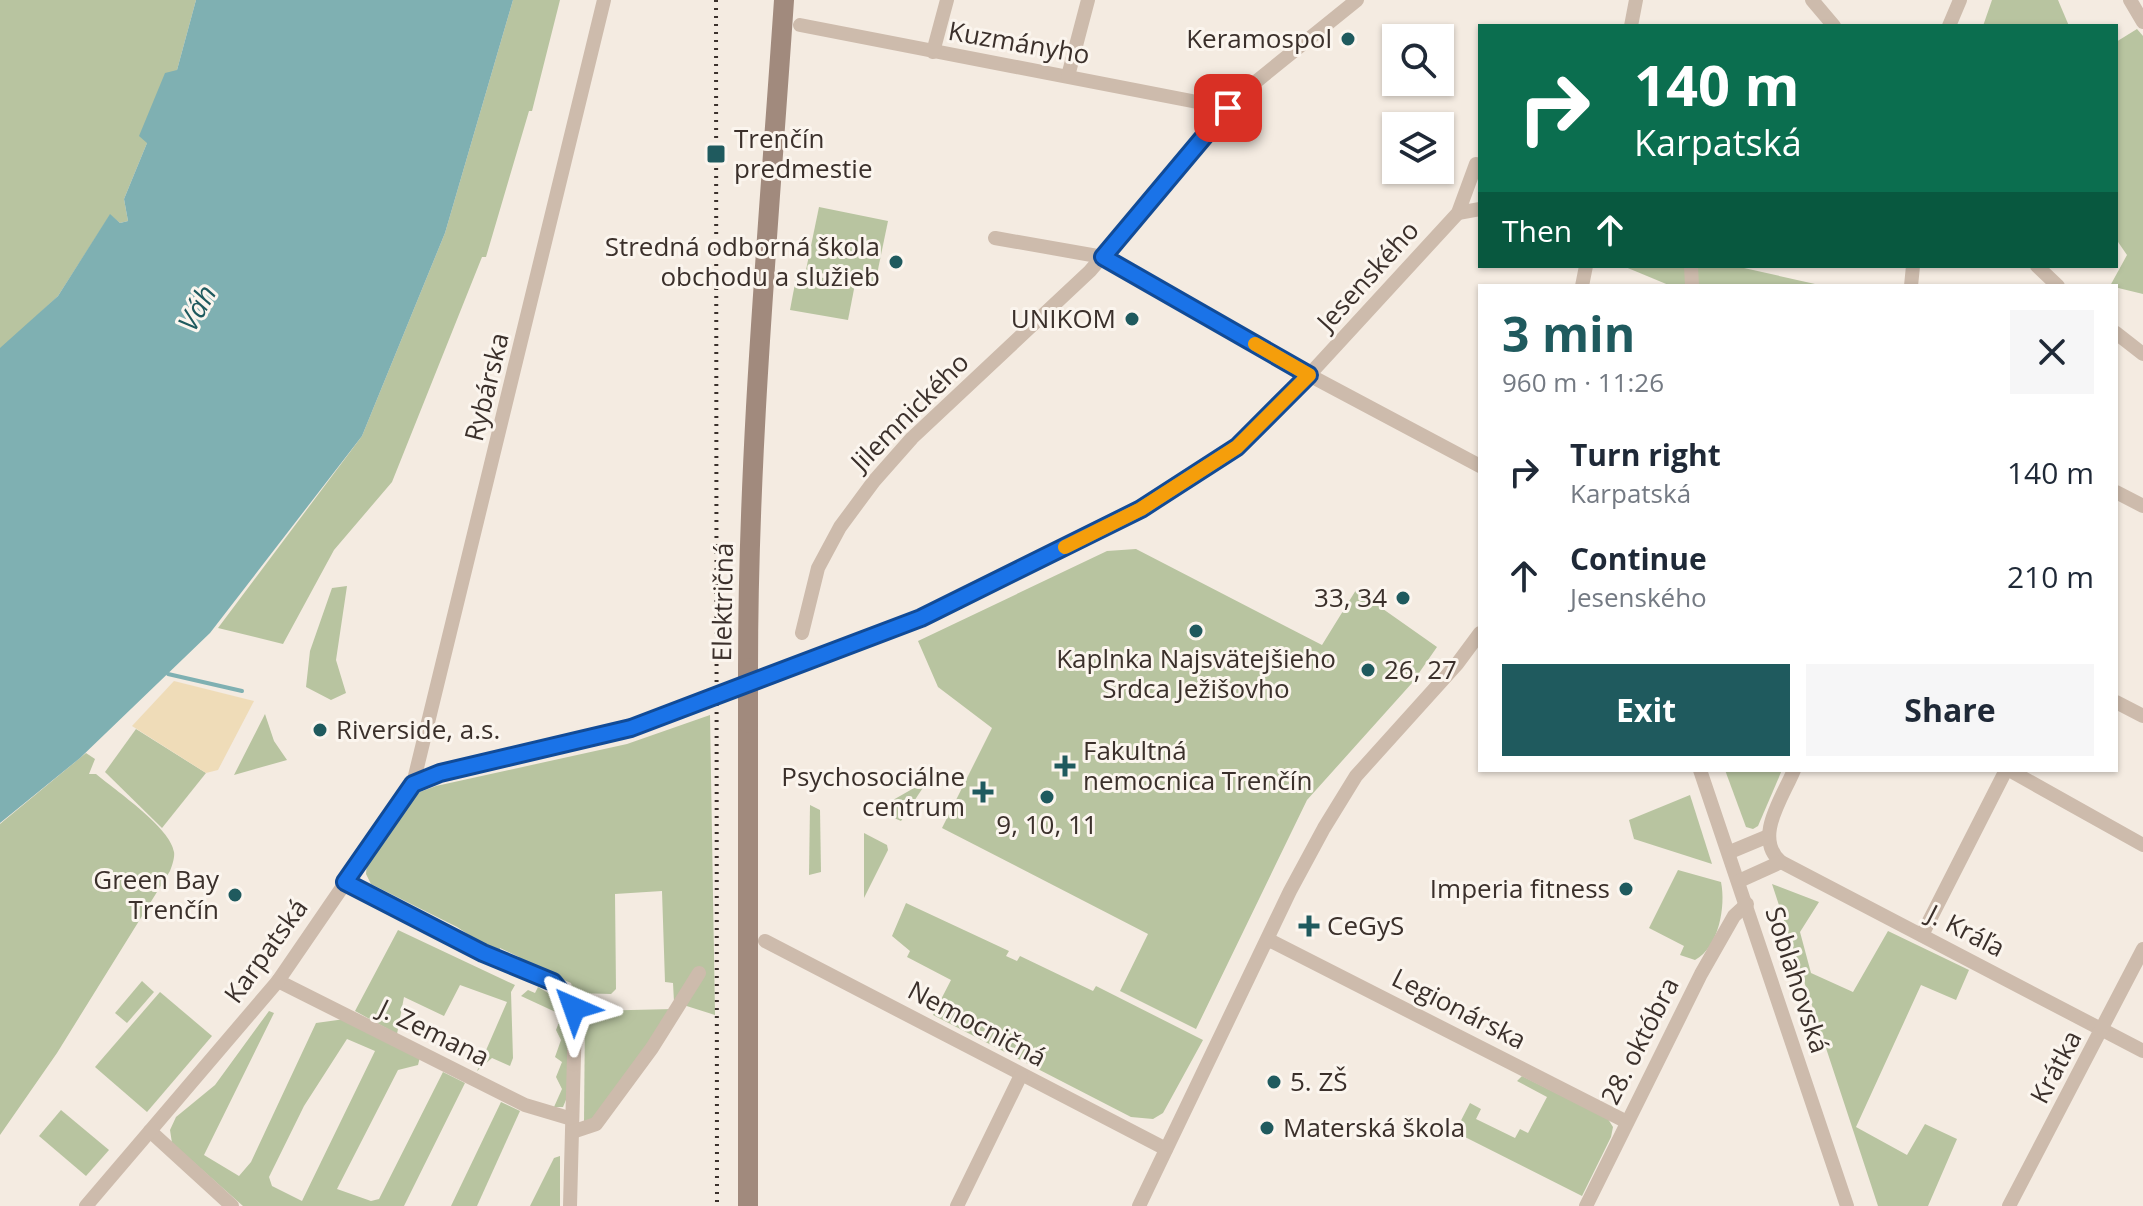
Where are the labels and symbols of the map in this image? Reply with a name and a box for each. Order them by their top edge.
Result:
street label: Kuzmányho [946,12,1093,72]
place label: Keramospol [1186,20,1332,56]
marker: Keramospol [1339,30,1357,48]
pin [1194,74,1262,142]
place label: Trenčín predmestie [734,120,873,186]
marker: Trenčín predmestie [705,143,727,165]
street label: Jesenského [1306,212,1426,340]
place label: Stredná odborná škola obchodu a služieb [605,228,880,294]
marker: Stredná odborná škola obchodu a služieb [887,253,905,271]
water label: Váh [168,278,224,337]
place label: UNIKOM [1011,300,1116,336]
marker: UNIKOM [1123,310,1141,328]
street label: Rybárska [455,329,517,445]
street label: Jilemnického [840,344,976,480]
street label: Električná [703,542,741,662]
place label: 33, 34 [1314,579,1387,615]
marker: 33, 34 [1394,589,1412,607]
marker: Kaplnka Najsvätejšieho Srdca Ježišovho [1187,622,1205,640]
place label: Kaplnka Najsvätejšieho Srdca Ježišovho [1056,640,1336,706]
place label: 26, 27 [1384,651,1457,687]
marker: 26, 27 [1359,661,1377,679]
place label: Riverside, a.s. [336,711,500,747]
marker: Riverside, a.s. [311,721,329,739]
place label: Fakultná nemocnica Trenčín [1083,732,1312,798]
marker: Fakultná nemocnica Trenčín [1054,755,1076,777]
place label: Psychosociálne centrum [781,758,965,824]
marker: Psychosociálne centrum [972,781,994,803]
marker: 9, 10, 11 [1038,788,1056,806]
place label: 9, 10, 11 [996,806,1098,842]
place label: Green Bay Trenčín [93,861,220,927]
place label: Imperia fitness [1430,870,1610,906]
marker: Imperia fitness [1617,880,1635,898]
marker: Green Bay Trenčín [226,886,244,904]
street label: Karpatská [215,891,315,1010]
street label: J. Kráľa [1919,894,2011,965]
street label: Soblahovská [1757,902,1839,1057]
place label: CeGyS [1327,907,1404,943]
marker: CeGyS [1298,915,1320,937]
street label: Legionárska [1386,959,1533,1057]
position arrow [532,966,616,1050]
street label: 28. októbra [1592,971,1687,1110]
street label: Nemocničná [902,972,1053,1075]
street label: J. Zemana [370,989,496,1074]
street label: Krátka [2021,1023,2089,1110]
place label: 5. ZŠ [1290,1063,1348,1099]
marker: 5. ZŠ [1265,1073,1283,1091]
place label: Materská škola [1283,1109,1465,1145]
marker: Materská škola [1258,1119,1276,1137]

